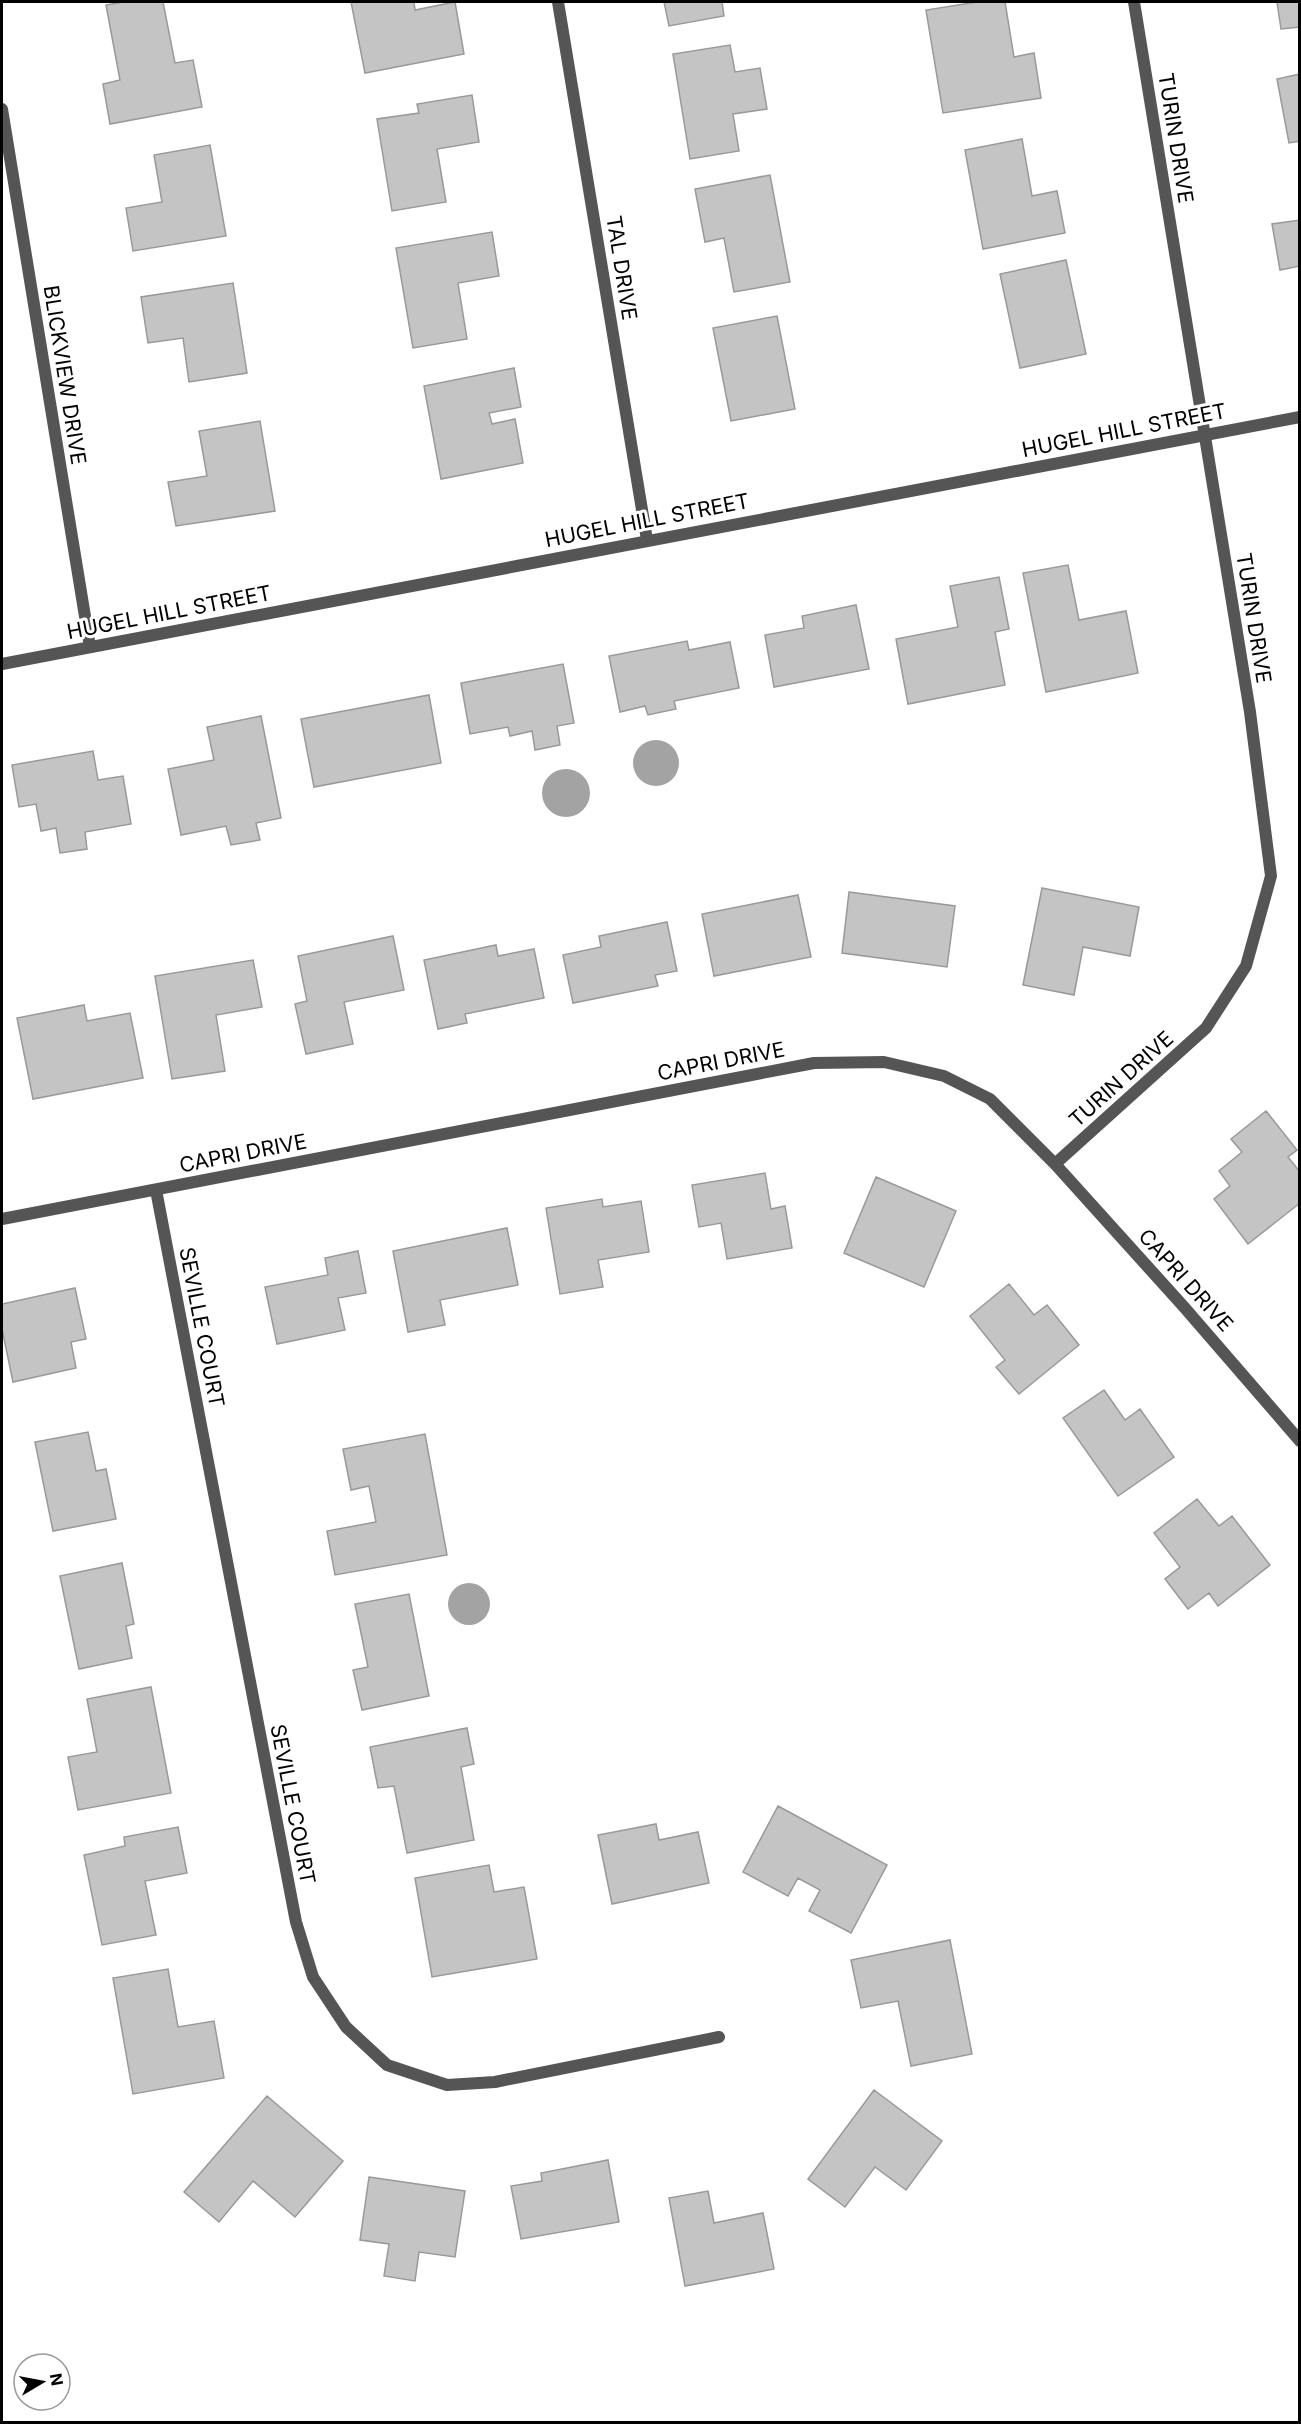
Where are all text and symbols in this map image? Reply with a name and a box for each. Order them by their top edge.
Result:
street label: TURIN DRIVE [1153,71,1199,205]
street label: TAL DRIVE [601,214,643,322]
street label: BLICKVIEW DRIVE [38,283,92,467]
street label: HUGEL HILL STREET [1020,398,1228,462]
street label: HUGEL HILL STREET [543,488,751,552]
street label: TURIN DRIVE [1231,551,1277,685]
street label: HUGEL HILL STREET [65,580,273,644]
street label: TURIN DRIVE [1064,1026,1178,1132]
street label: CAPRI DRIVE [655,1036,787,1086]
street label: CAPRI DRIVE [177,1128,309,1178]
street label: CAPRI DRIVE [1133,1224,1239,1336]
street label: SEVILLE COURT [174,1245,230,1409]
street label: SEVILLE COURT [265,1722,321,1886]
north arrow [12,2352,72,2412]
text: N [46,2372,68,2387]

